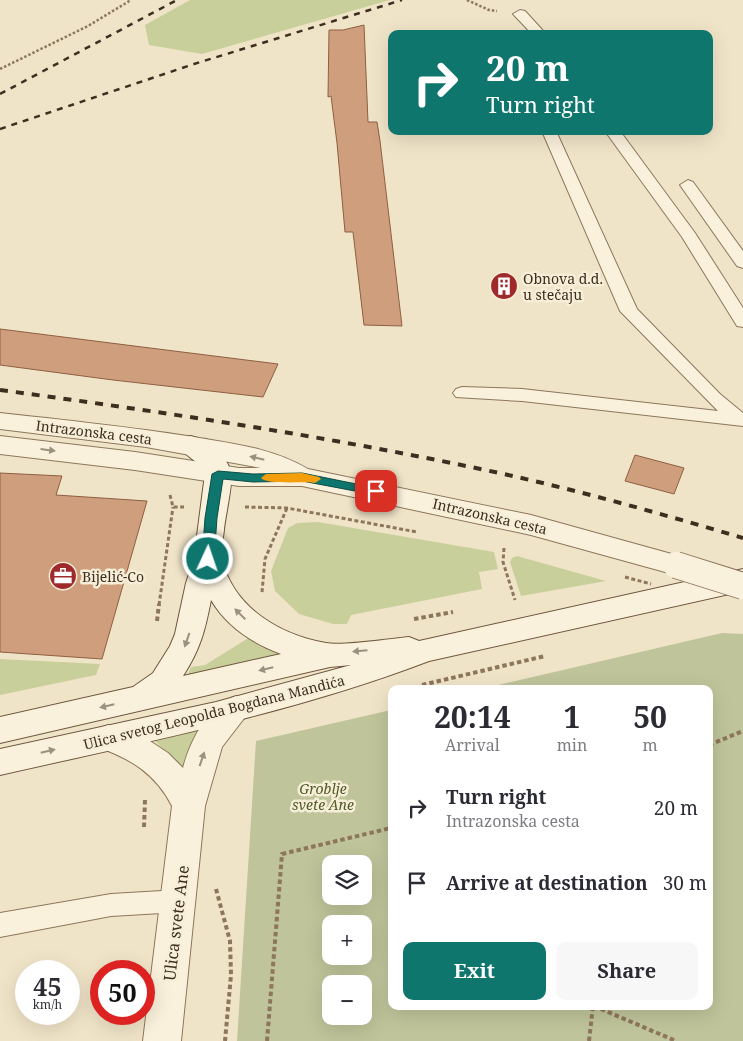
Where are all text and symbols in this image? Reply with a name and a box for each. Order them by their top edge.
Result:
text: 20 m [486,44,569,91]
icon: right [403,50,468,115]
text: Turn right [486,89,595,119]
place label: Obnova d.d. u stečaju [523,269,603,304]
building icon: Obnova d.d. u stečaju [489,271,519,301]
street label: Intrazonska cesta [35,415,153,449]
one-way arrow [41,446,57,454]
one-way arrow [249,453,265,461]
pin [355,470,397,512]
icon: arrive [362,477,390,505]
street label: Intrazonska cesta [431,494,549,538]
position arrow [181,532,233,584]
office icon: Bijelić-Co [48,561,78,591]
place label: Bijelić-Co [82,567,144,586]
one-way arrow [234,608,246,620]
one-way arrow [183,633,191,648]
one-way arrow [352,648,368,656]
one-way arrow [258,665,273,673]
street label: Ulica svetog Leopolda Bogdana Mandića [81,670,347,754]
text: 20:14 [434,696,511,737]
text: 1 [564,696,580,737]
text: 50 [633,696,667,737]
one-way arrow [100,702,115,710]
text: Arrival [445,734,500,756]
text: min [557,734,587,756]
text: m [643,734,658,756]
one-way arrow [40,747,56,755]
one-way arrow [198,751,206,766]
park label: Groblje svete Ane [292,779,354,814]
text: Turn right [446,784,546,810]
icon: right [403,794,431,822]
text: 20 m [654,795,698,821]
text: Intrazonska cesta [446,810,580,832]
map controls [322,855,372,1025]
button: layers [322,855,372,905]
street label: Ulica svete Ane [158,864,194,982]
icon: arrive [403,869,431,897]
text: Arrive at destination [446,870,648,896]
text: 30 m [663,870,707,896]
button: + [322,915,372,965]
button: Exit [403,942,546,1000]
button: Share [556,942,698,1000]
speed limit sign: 50 [90,960,155,1025]
text: 45 [33,969,62,1003]
button: − [322,975,372,1025]
text: km/h [33,996,62,1013]

